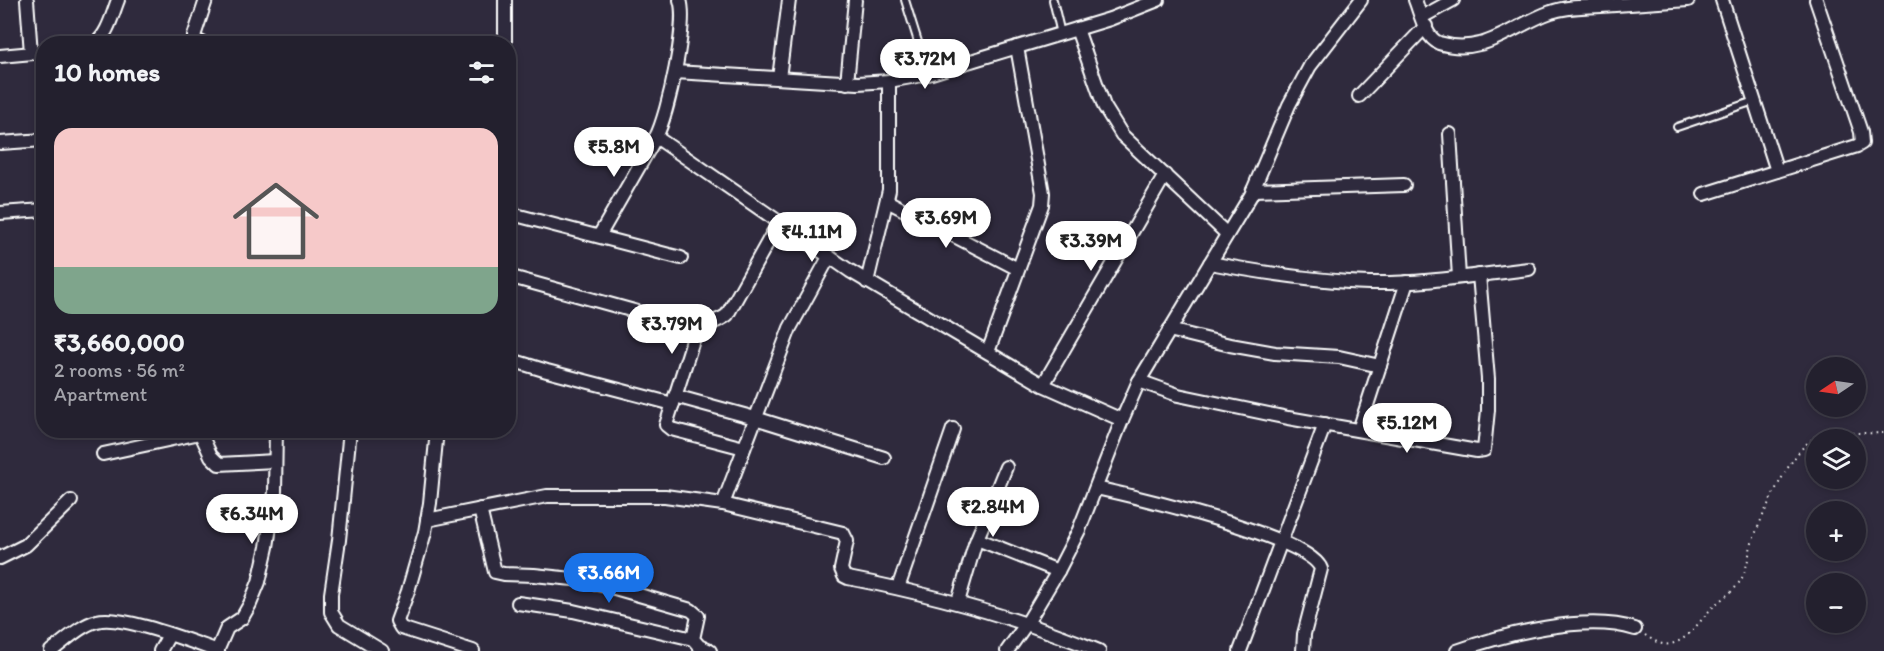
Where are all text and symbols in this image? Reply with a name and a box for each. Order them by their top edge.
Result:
pin: ₹3.72M [876,39,974,90]
text: ₹3.72M [894,46,956,70]
text: 10 homes [54,56,160,88]
icon: filters [465,56,498,89]
pin: ₹5.8M [572,127,656,178]
text: ₹5.8M [588,134,640,158]
icon: home [222,167,330,275]
pin: ₹3.69M [897,198,995,249]
text: ₹3.69M [915,205,977,229]
pin: ₹4.11M [763,212,861,263]
text: ₹4.11M [782,219,842,243]
pin: ₹3.39M [1042,221,1140,272]
text: ₹3.39M [1060,228,1122,252]
pin: ₹3.79M [623,304,721,355]
text: ₹3.79M [641,311,703,335]
text: ₹3,660,000 [54,326,185,358]
north arrow [1806,357,1866,417]
map controls [1806,357,1866,633]
text: 2 rooms · 56 m² [54,358,185,382]
text: Apartment [54,382,147,406]
pin: ₹5.12M [1358,403,1456,454]
text: ₹5.12M [1377,410,1437,434]
button: layers [1806,429,1866,489]
pin: ₹2.84M [944,487,1042,538]
pin: ₹6.34M [203,494,301,545]
text: ₹2.84M [961,494,1025,518]
text: ₹6.34M [220,501,284,525]
button: + [1806,501,1866,561]
pin: ₹3.66M [560,553,658,604]
text: ₹3.66M [578,560,640,584]
button: − [1806,573,1866,633]

